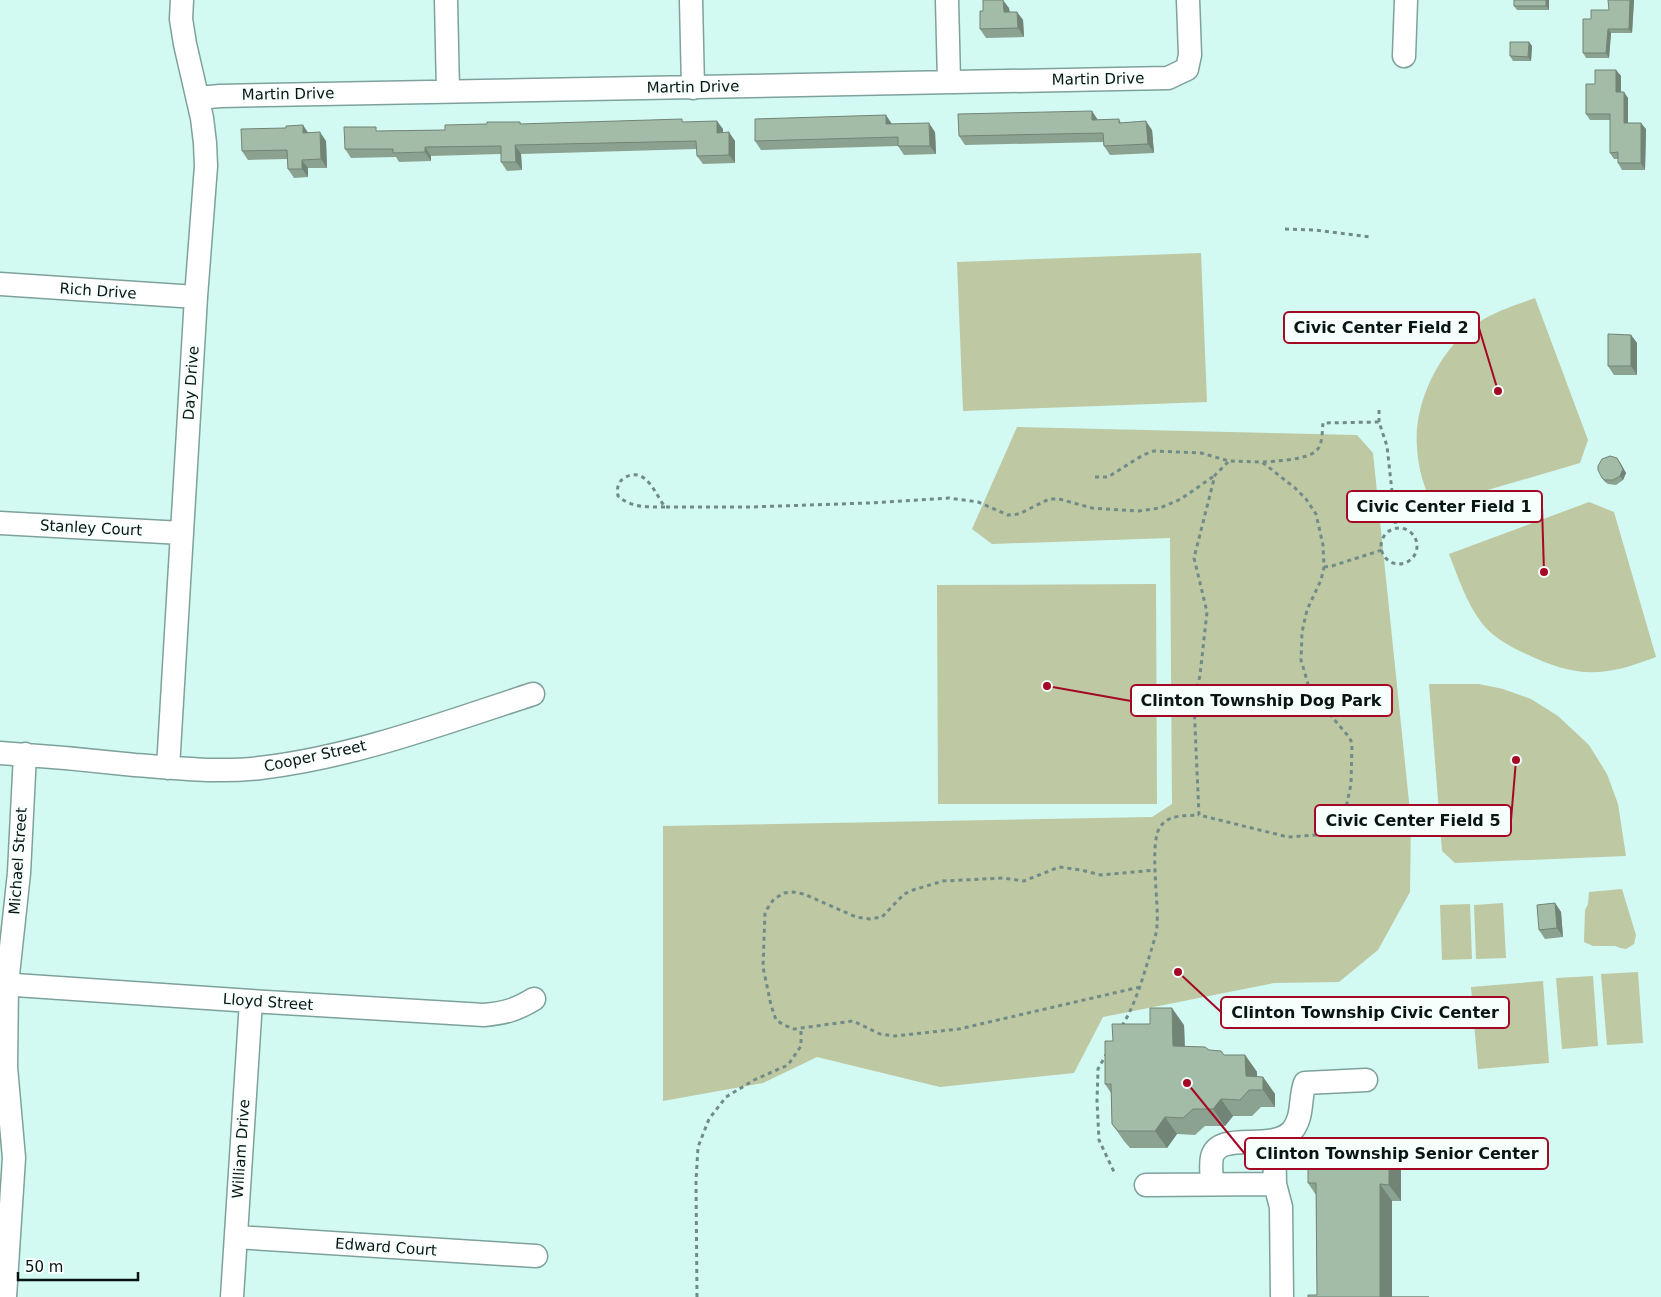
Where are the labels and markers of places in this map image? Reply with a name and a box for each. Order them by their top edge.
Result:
callout: Civic Center Field 2 [1284,312,1479,343]
callout: Civic Center Field 1 [1347,491,1542,522]
callout: Clinton Township Dog Park [1131,685,1392,716]
callout: Civic Center Field 5 [1315,805,1511,836]
callout: Clinton Township Civic Center [1221,997,1509,1028]
callout: Clinton Township Senior Center [1245,1138,1548,1169]

